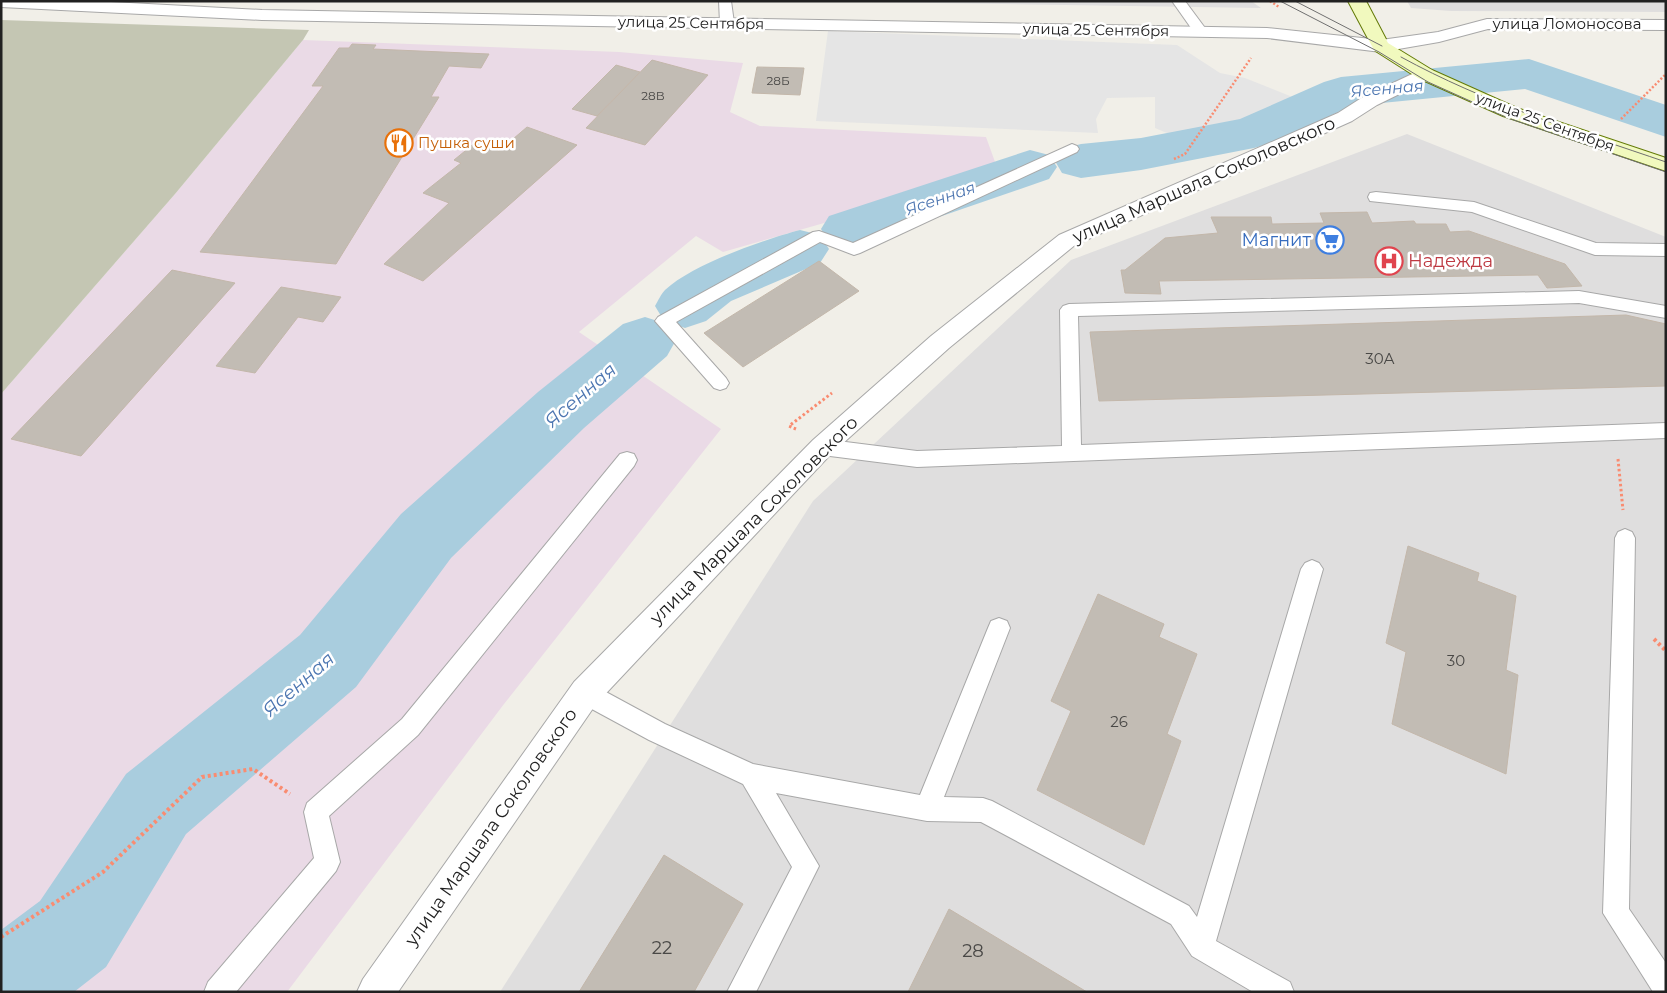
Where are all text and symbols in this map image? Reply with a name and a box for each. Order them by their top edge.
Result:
street label: улица 25 Сентября [617,12,764,33]
street label: улица Ломоносова [1492,14,1641,33]
street label: улица 25 Сентября [1022,19,1169,40]
house number: 28Б [766,73,790,88]
water label: Ясенная [1350,76,1424,101]
street label: улица 25 Сентября [1472,87,1617,156]
house number: 28В [641,88,665,103]
street label: улица Маршала Соколовского [1068,112,1339,249]
restaurant icon: Пушка суши [384,128,414,158]
place label: Пушка суши [418,133,515,152]
water label: Ясенная [903,178,978,219]
supermarket icon: Магнит [1315,225,1345,255]
place label: Магнит [1242,229,1311,251]
hospital icon: Надежда [1374,246,1404,276]
place label: Надежда [1408,250,1493,272]
house number: 30А [1365,349,1395,368]
water label: Ясенная [540,358,621,433]
street label: улица Маршала Соколовского [645,411,863,629]
water label: Ясенная [258,647,339,722]
house number: 30 [1447,651,1465,670]
street label: улица Маршала Соколовского [400,704,582,951]
house number: 26 [1110,712,1128,731]
house number: 22 [652,937,672,959]
house number: 28 [962,940,984,962]

